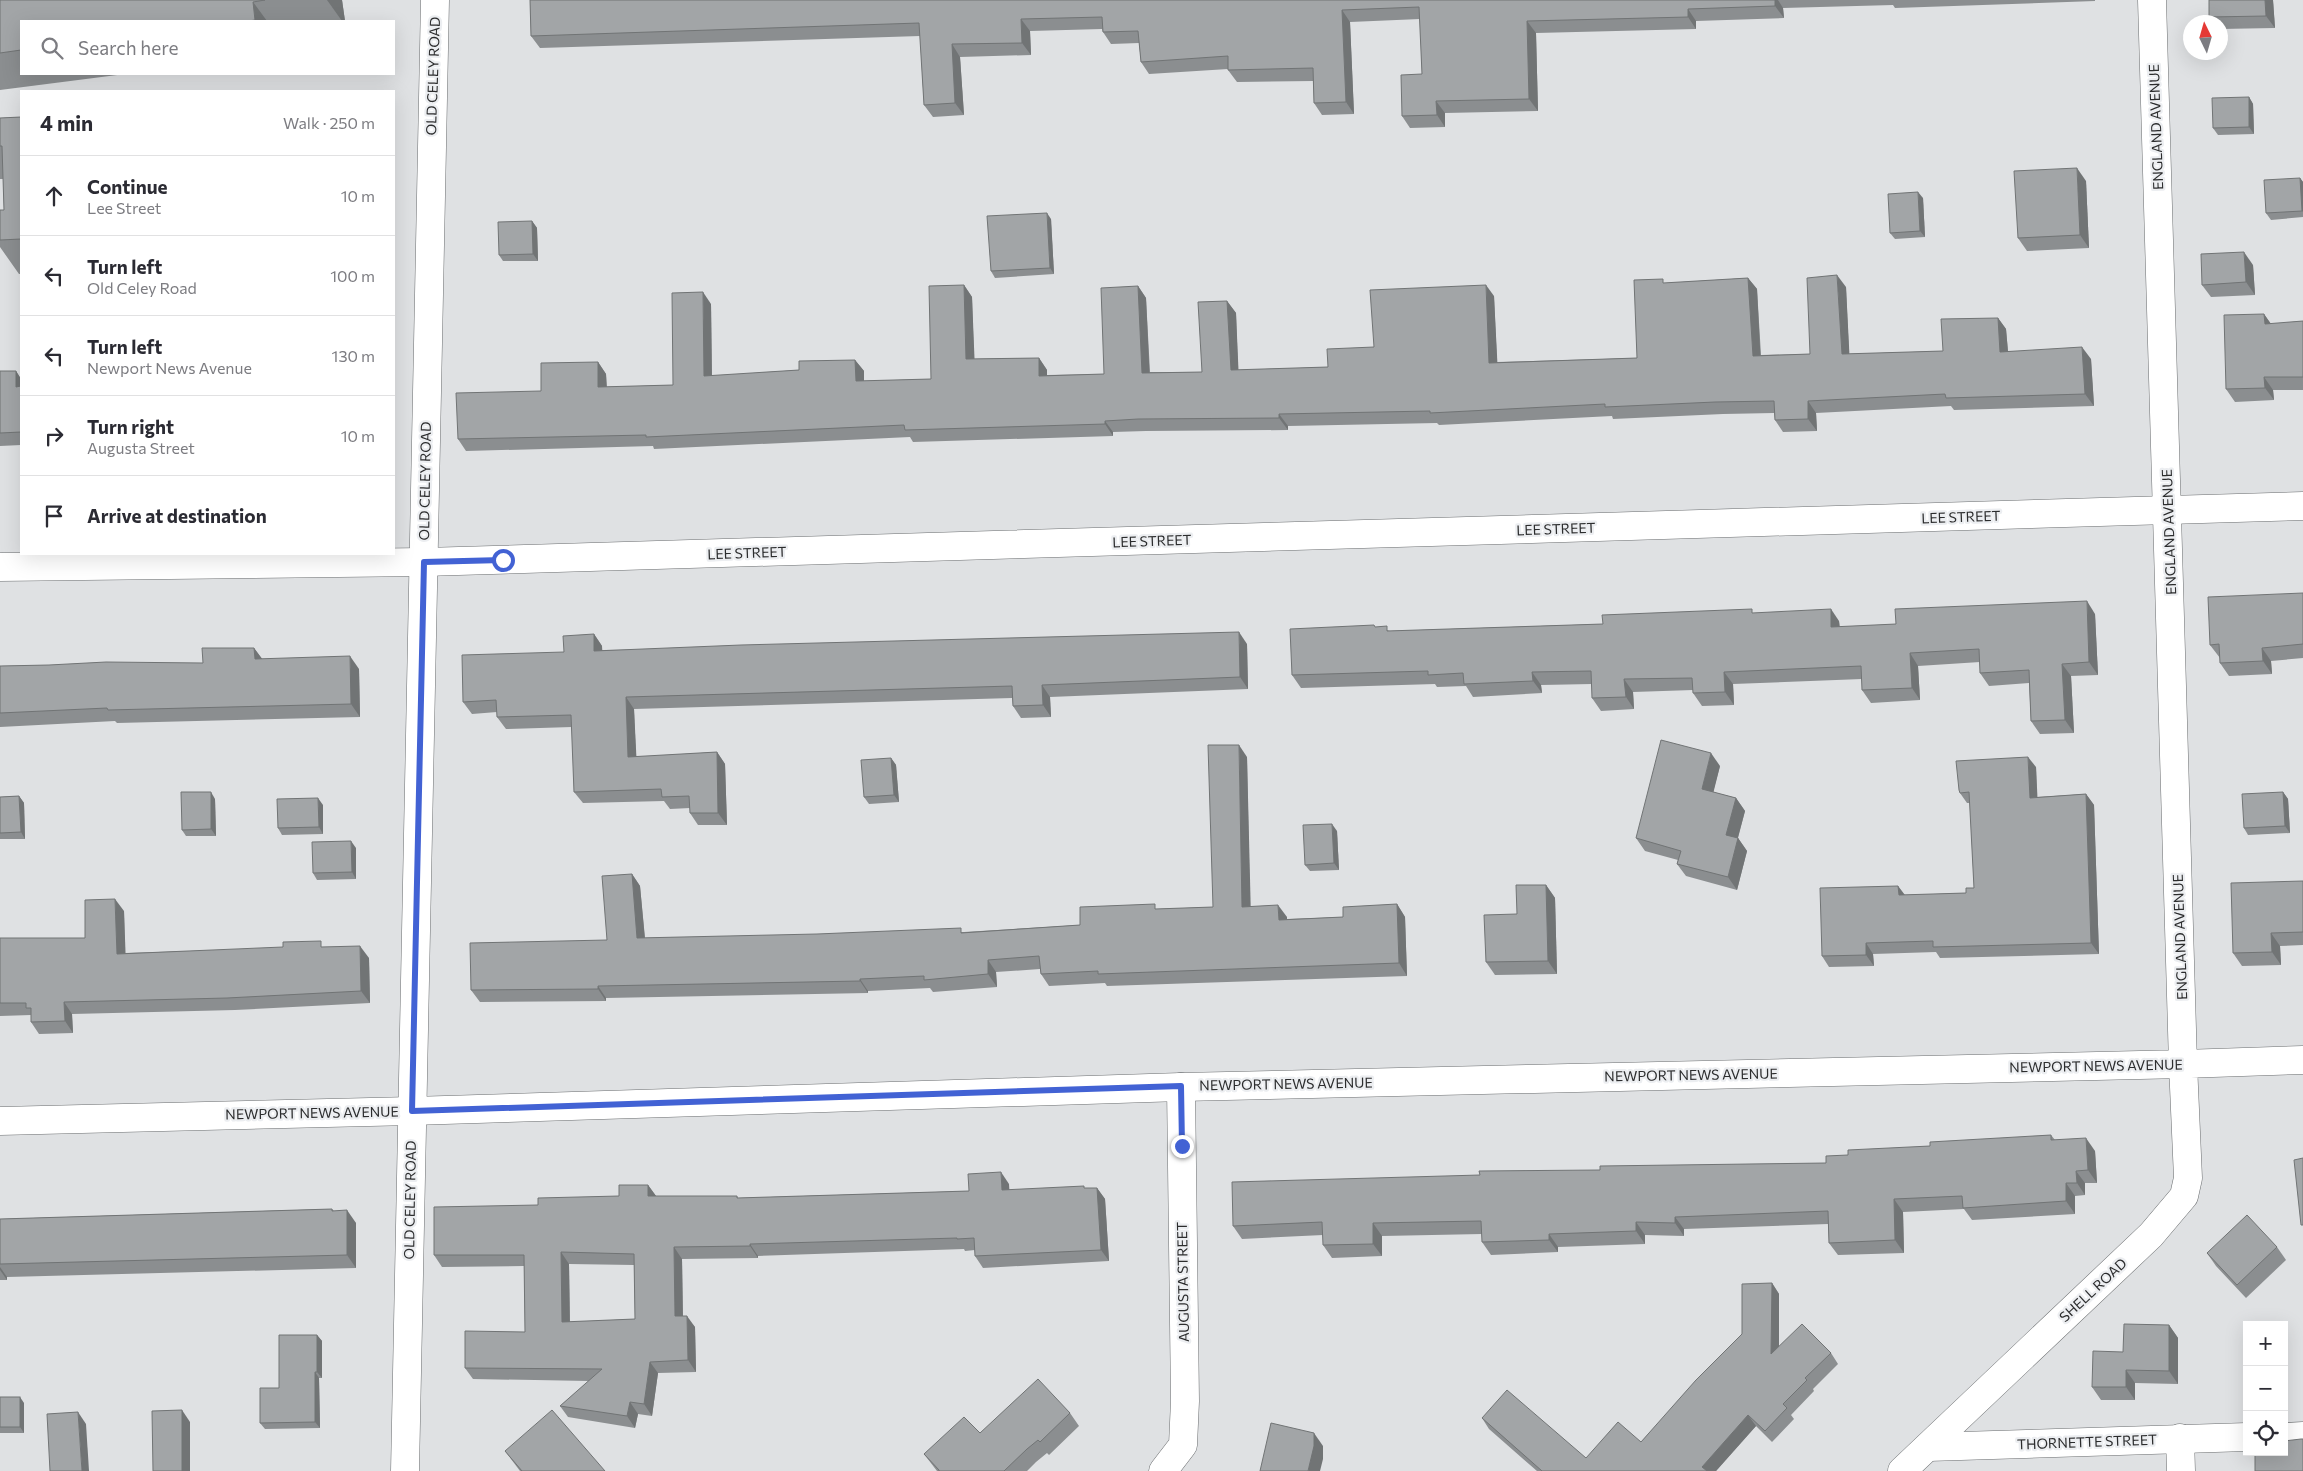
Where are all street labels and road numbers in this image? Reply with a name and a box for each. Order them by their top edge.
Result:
street label: OLD CELEY ROAD [422,16,443,136]
street label: ENGLAND AVENUE [2145,64,2166,190]
street label: OLD CELEY ROAD [415,422,434,540]
street label: ENGLAND AVENUE [2158,469,2179,595]
street label: LEE STREET [1921,507,2001,526]
street label: LEE STREET [1516,519,1596,538]
street label: LEE STREET [1112,531,1192,550]
street label: LEE STREET [707,543,787,562]
street label: ENGLAND AVENUE [2169,874,2190,1000]
street label: NEWPORT NEWS AVENUE [2009,1055,2183,1076]
street label: NEWPORT NEWS AVENUE [1604,1064,1778,1085]
street label: NEWPORT NEWS AVENUE [1199,1073,1373,1094]
street label: NEWPORT NEWS AVENUE [225,1102,399,1123]
street label: OLD CELEY ROAD [400,1141,419,1259]
street label: AUGUSTA STREET [1173,1222,1192,1342]
street label: SHELL ROAD [2055,1254,2130,1325]
street label: THORNETTE STREET [2017,1431,2157,1452]

